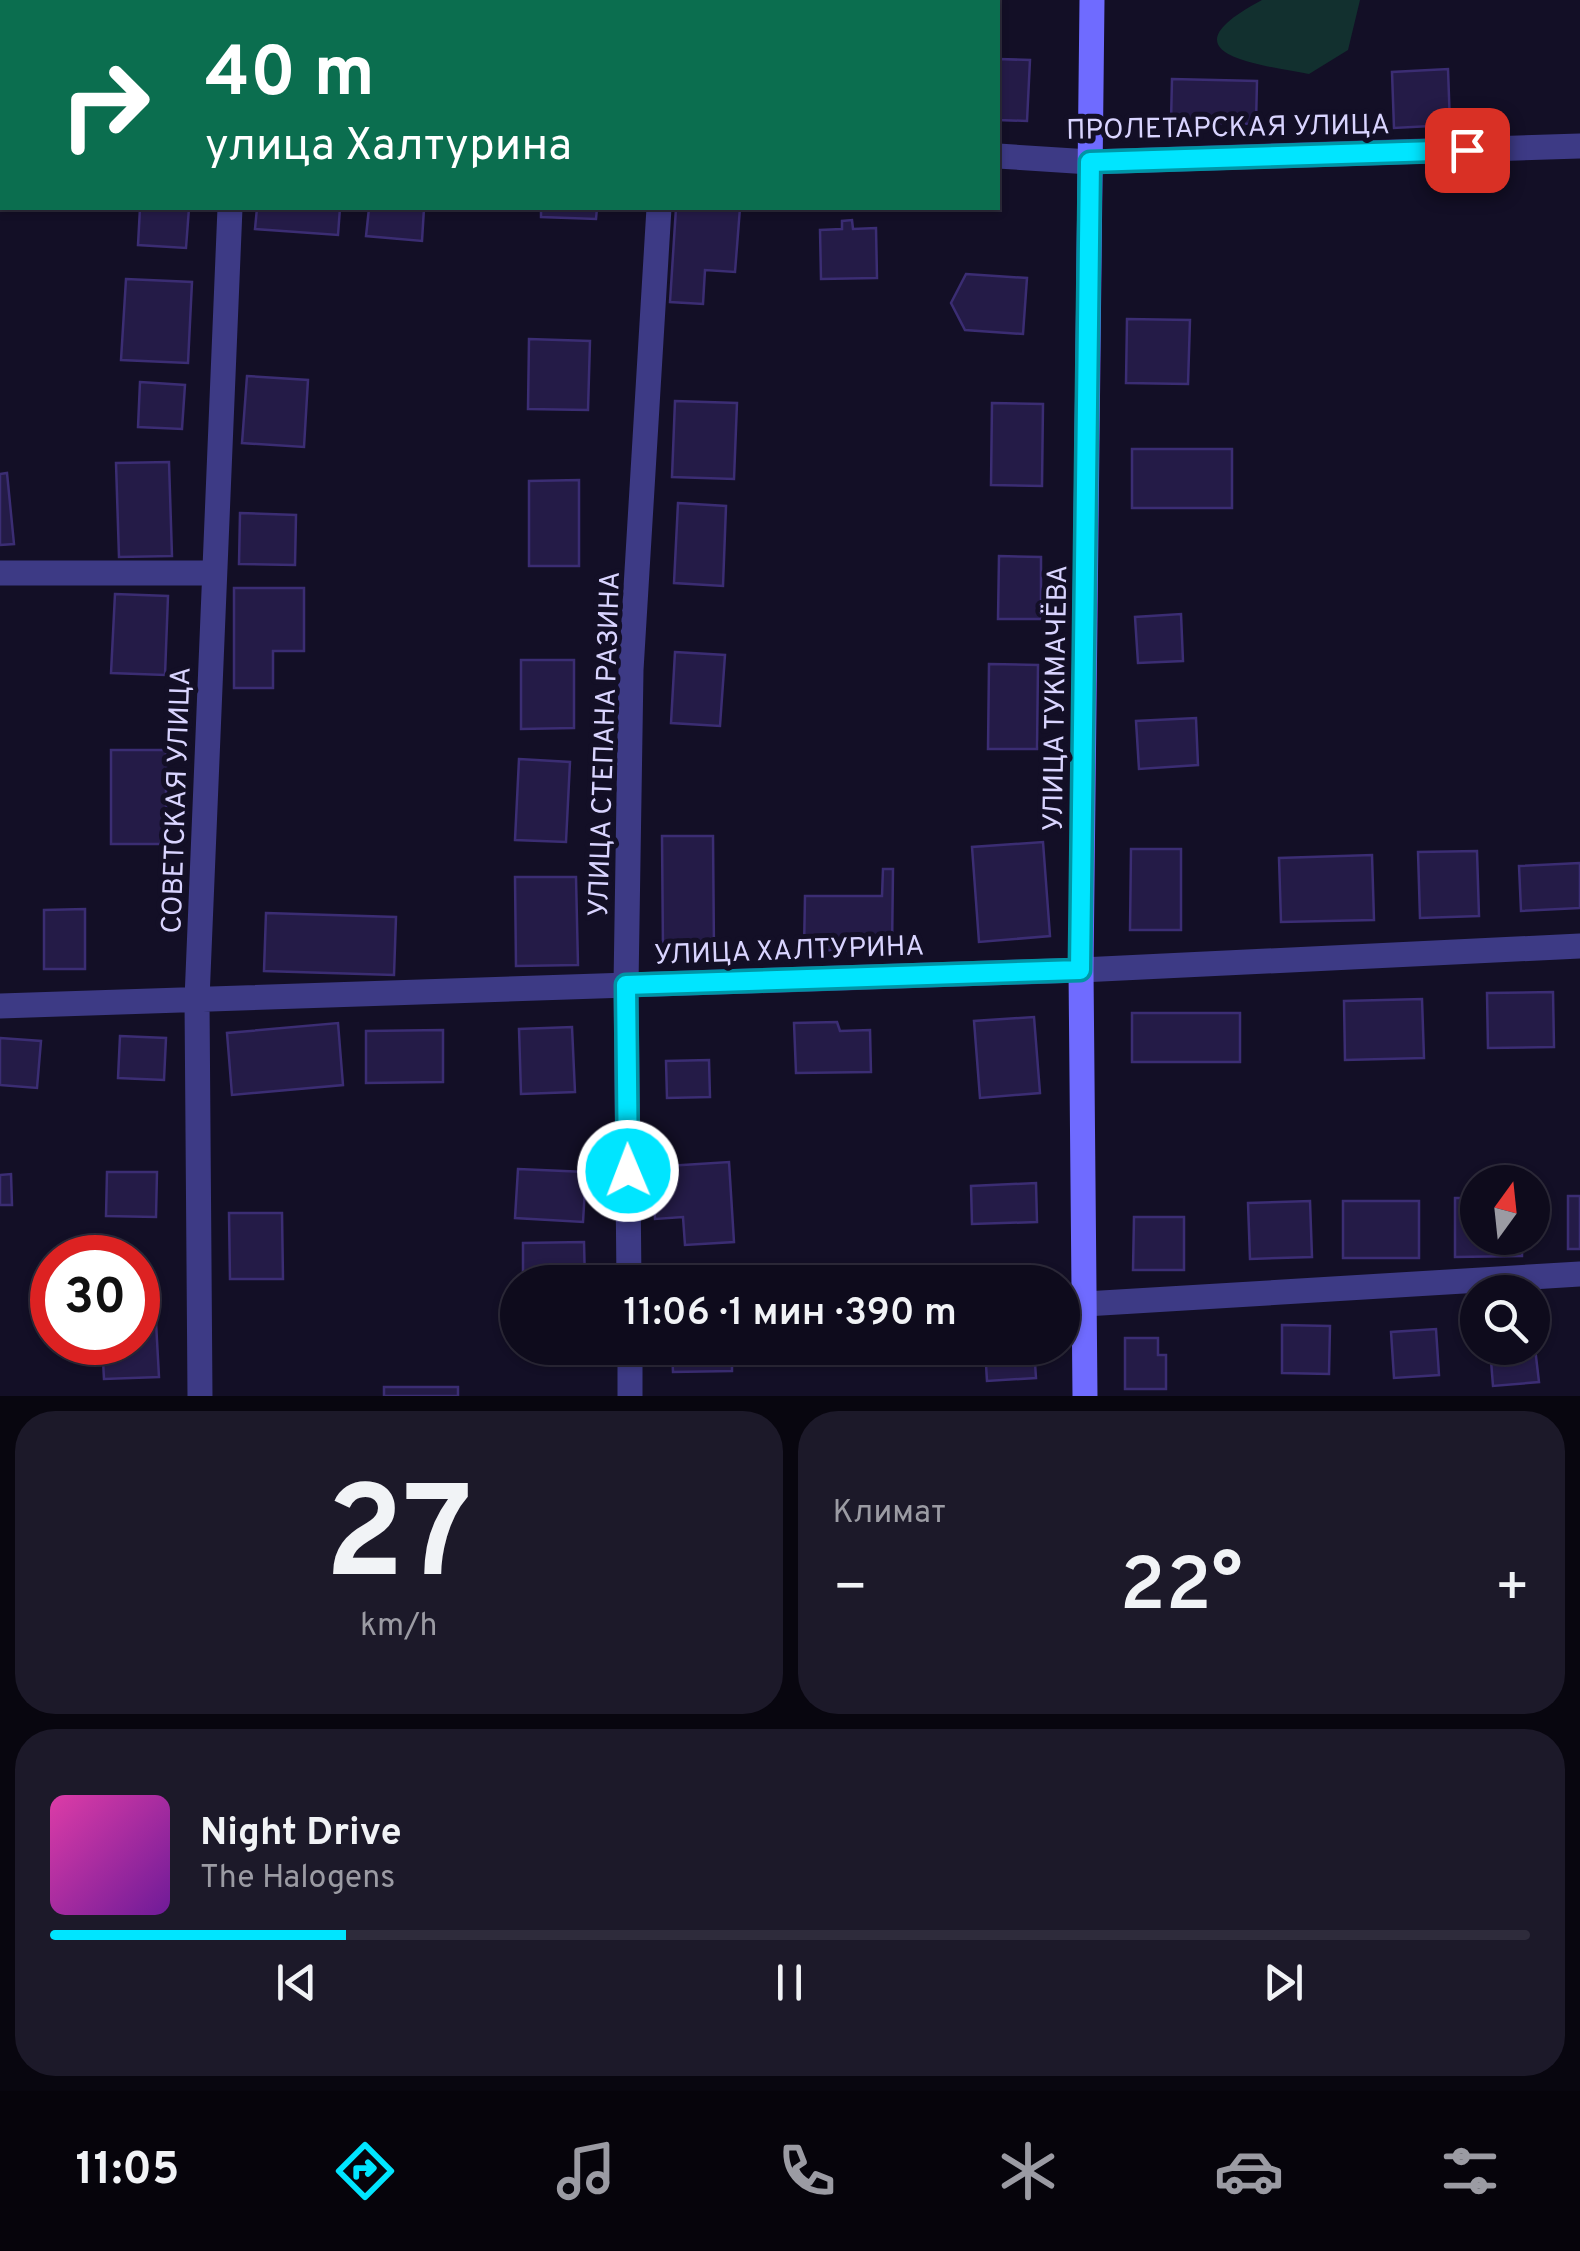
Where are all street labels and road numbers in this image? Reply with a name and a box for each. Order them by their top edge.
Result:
street label: ПРОЛЕТАРСКАЯ УЛИЦА [1066,108,1390,150]
street label: УЛИЦА ТУКМАЧЁВА [1036,564,1077,832]
street label: УЛИЦА СТЕПАНА РАЗИНА [582,571,630,918]
street label: СОВЕТСКАЯ УЛИЦА [155,666,201,934]
street label: УЛИЦА ХАЛТУРИНА [653,929,925,975]

